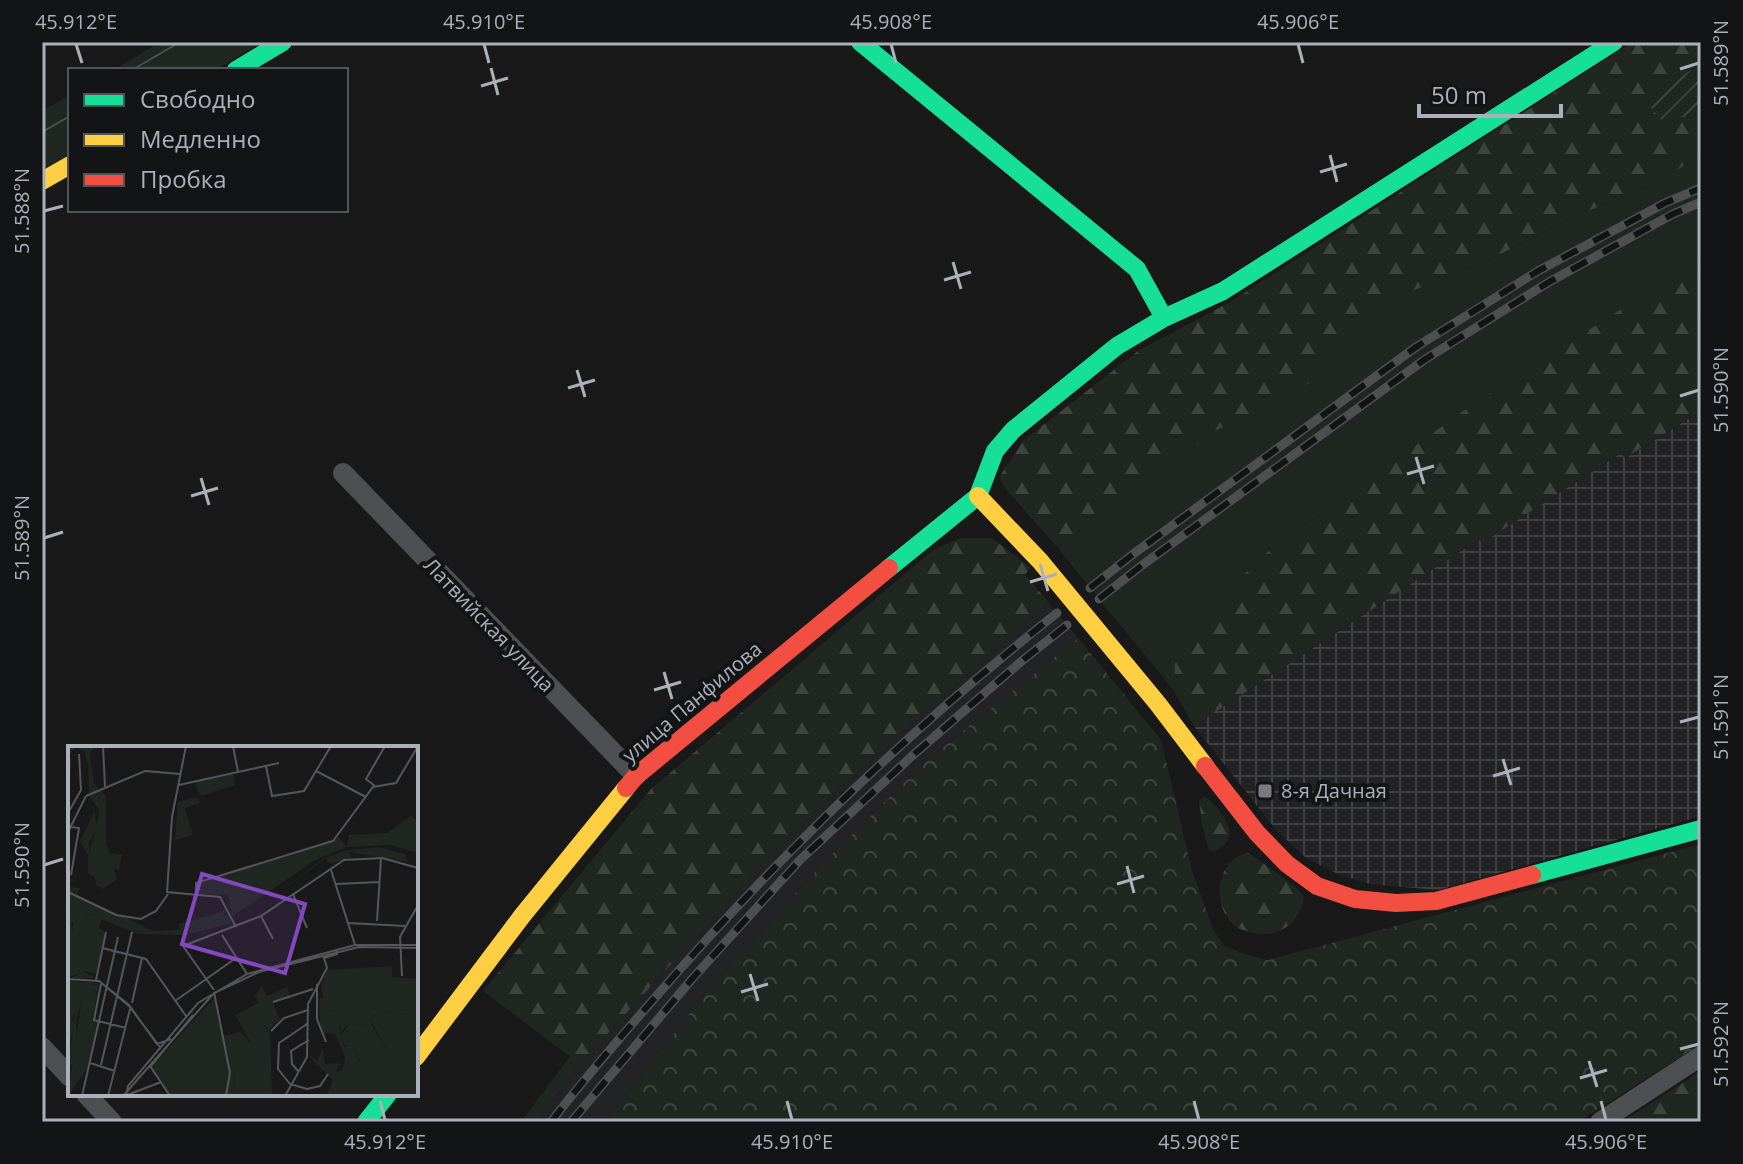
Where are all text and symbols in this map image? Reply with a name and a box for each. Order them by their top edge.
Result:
text: 45.912°E [35,8,117,35]
text: 45.910°E [443,8,525,35]
text: 45.908°E [850,8,932,35]
text: 45.906°E [1257,8,1339,35]
text: 51.589°N [1707,20,1734,106]
legend [68,68,348,212]
scale bar [1419,68,1561,118]
text: 50 m [1431,78,1487,111]
text: Свободно [140,82,255,115]
text: Медленно [140,122,261,155]
text: Пробка [140,162,227,195]
text: 51.588°N [8,168,35,254]
text: 51.590°N [1707,347,1734,433]
text: 51.589°N [8,495,35,581]
street label: Латвийская улица [418,552,560,698]
street label: улица Панфилова [616,635,767,768]
text: 51.591°N [1707,674,1734,760]
inset map [68,746,418,1096]
place label: 8-я Дачная [1281,777,1387,804]
marker: 8-я Дачная [1256,782,1274,800]
text: 51.590°N [8,822,35,908]
text: 51.592°N [1707,1001,1734,1087]
text: 45.912°E [344,1128,426,1155]
text: 45.910°E [751,1128,833,1155]
text: 45.908°E [1158,1128,1240,1155]
text: 45.906°E [1565,1128,1647,1155]

